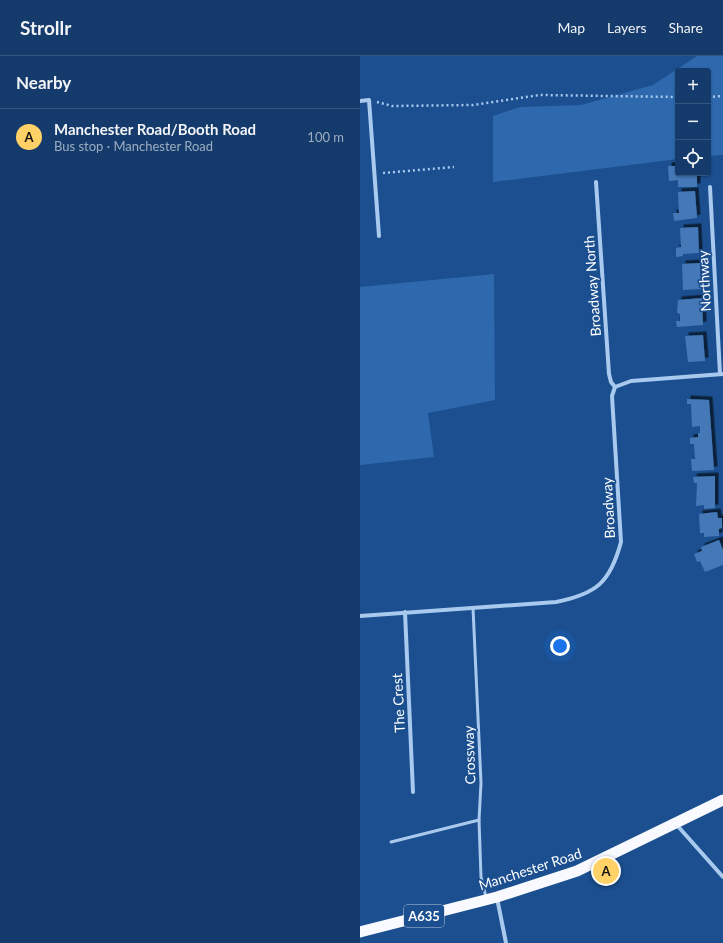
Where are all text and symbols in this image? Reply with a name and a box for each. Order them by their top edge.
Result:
text: Strollr [20,16,71,39]
text: Map [557,19,585,36]
text: Layers [607,19,647,36]
text: Share [669,19,703,36]
map controls [675,68,711,176]
button: + [675,68,711,104]
text: Nearby [16,72,71,93]
button: − [675,104,711,140]
text: Manchester Road/Booth Road [54,120,256,138]
text: A [24,129,34,145]
text: 100 m [307,129,344,145]
text: Bus stop · Manchester Road [54,138,213,154]
button: locate [675,140,711,176]
street label: Broadway North [580,235,604,337]
street label: Northway [694,249,714,312]
street label: Broadway [598,476,618,539]
your location [550,636,570,656]
street label: The Crest [388,673,408,733]
street label: Crossway [459,724,479,785]
street label: Manchester Road [476,844,584,894]
pin: A [593,856,619,886]
road number: A635 [404,905,444,927]

